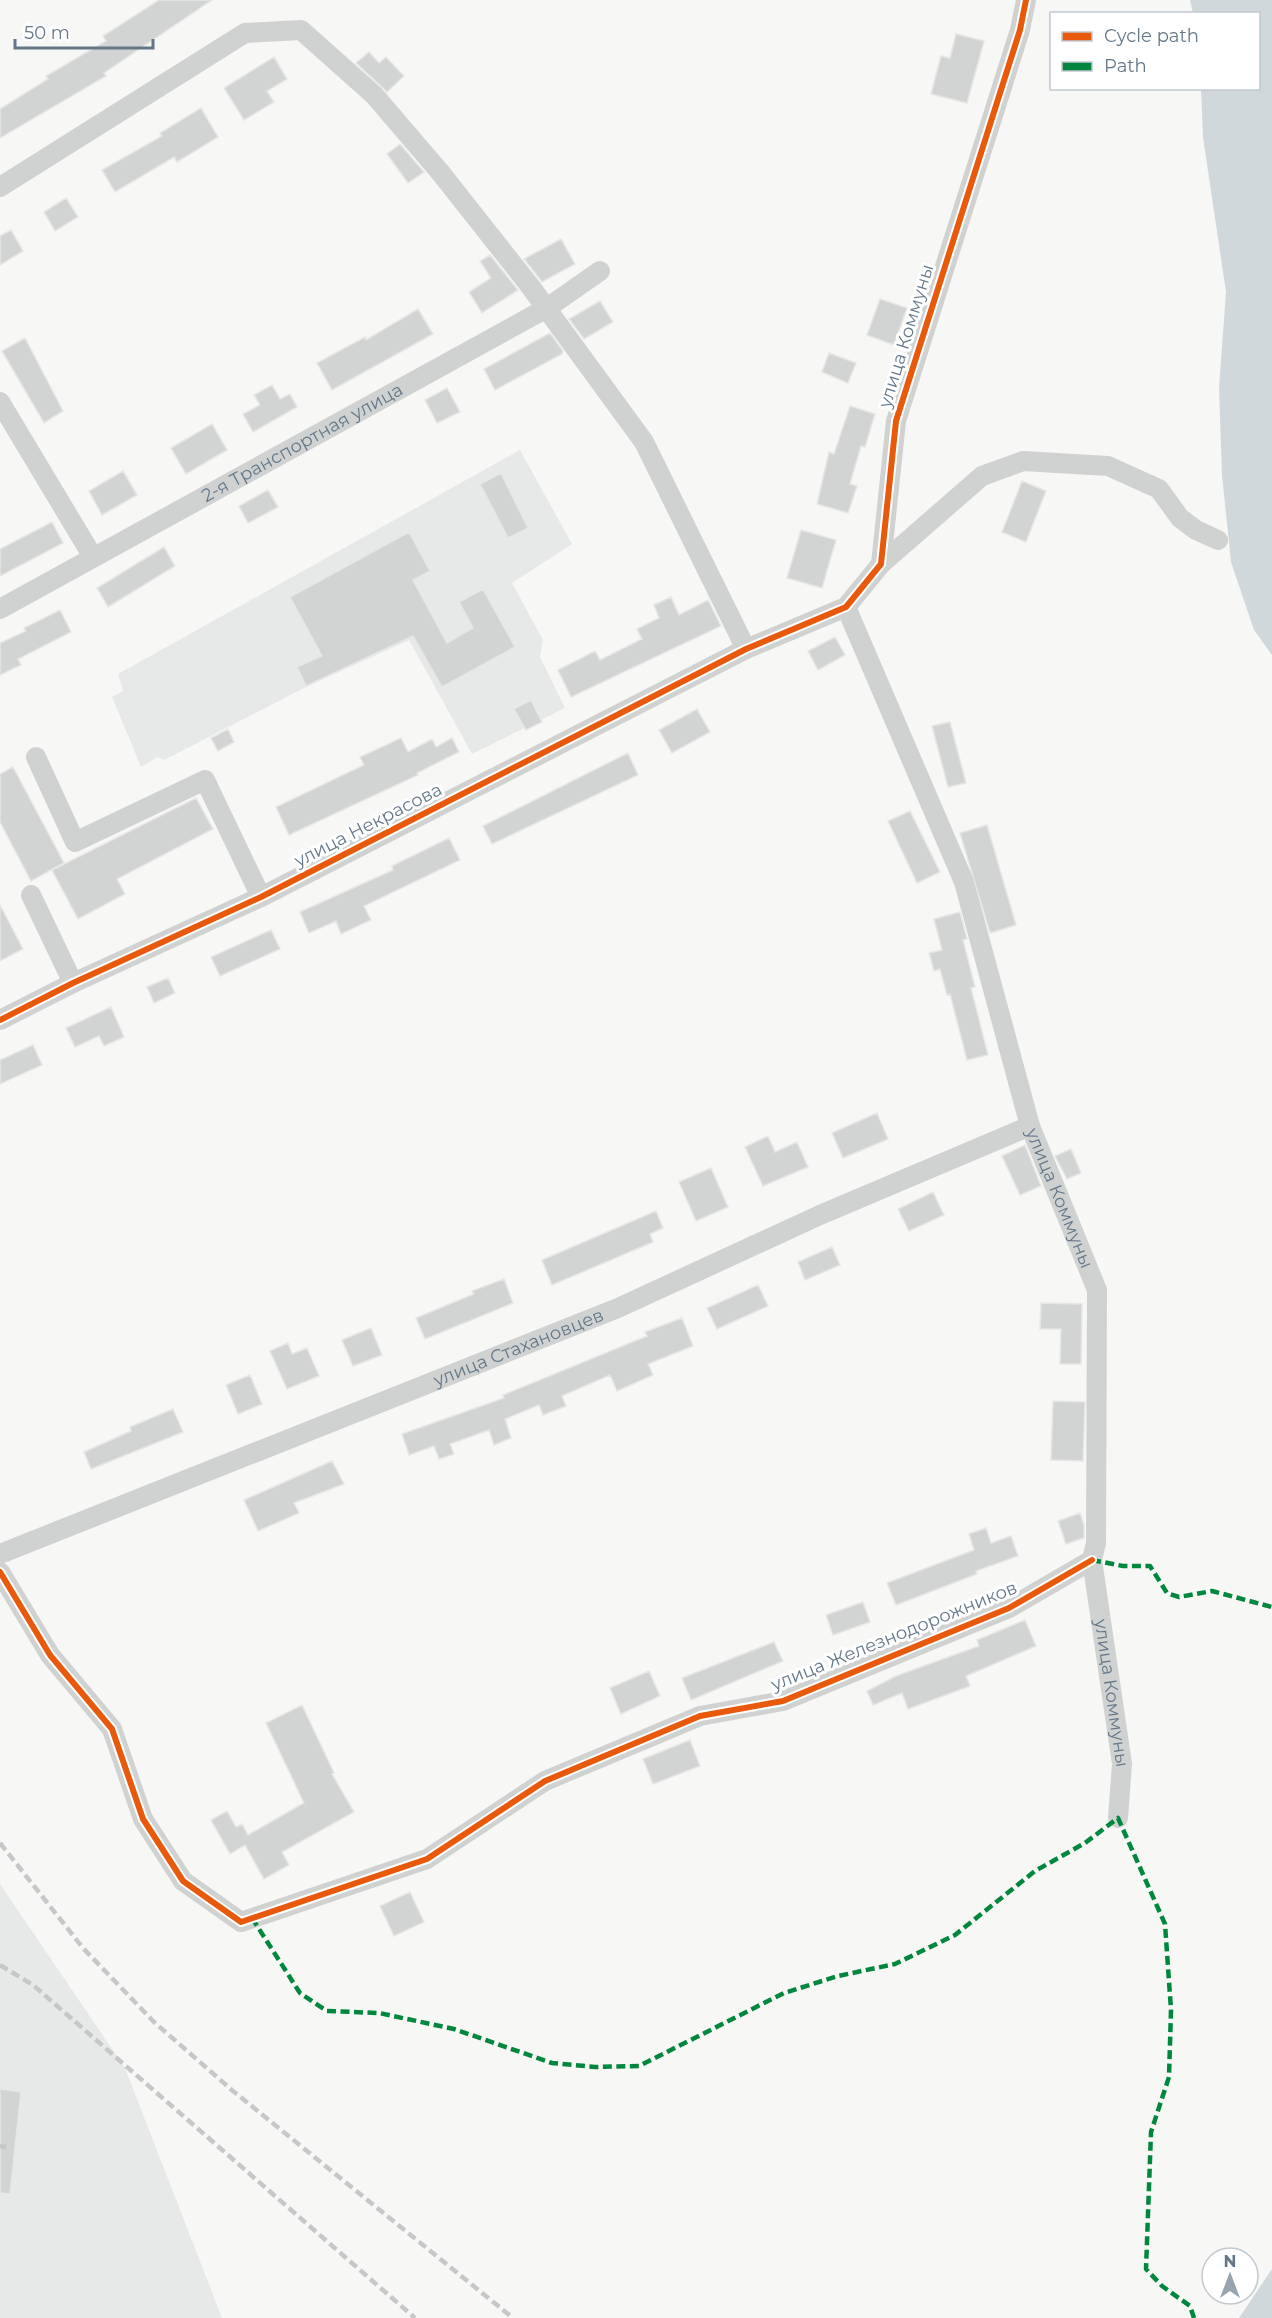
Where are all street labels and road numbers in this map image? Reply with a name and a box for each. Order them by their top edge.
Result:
street label: улица Коммуны [873,261,938,412]
street label: 2-я Транспортная улица [198,378,407,507]
street label: улица Некрасова [290,778,446,872]
street label: улица Коммуны [1021,1124,1098,1271]
street label: улица Стахановцев [429,1304,607,1392]
street label: улица Железнодорожников [767,1576,1020,1696]
street label: улица Коммуны [1090,1616,1133,1768]

